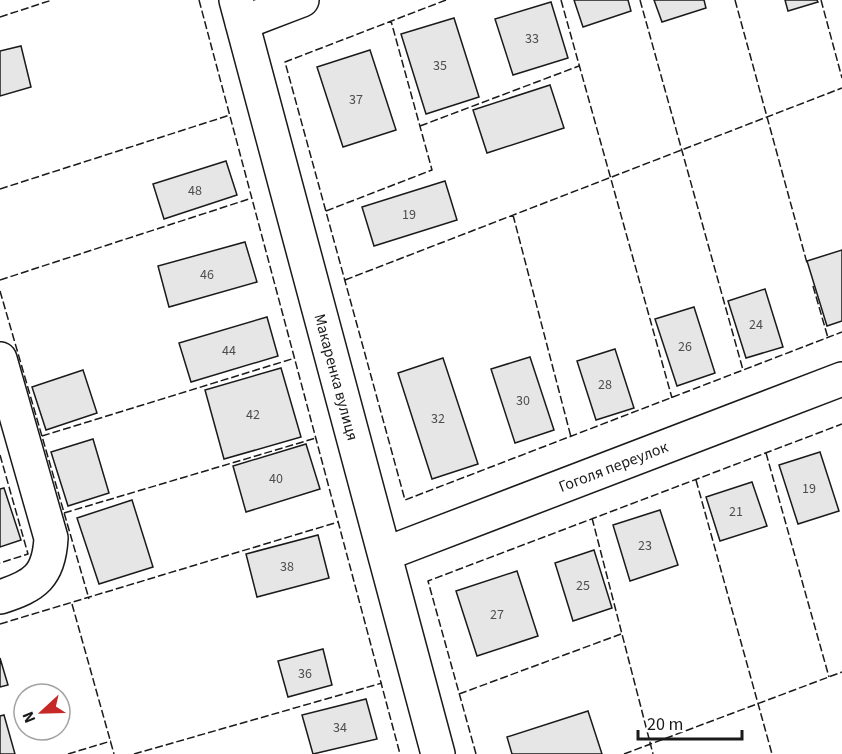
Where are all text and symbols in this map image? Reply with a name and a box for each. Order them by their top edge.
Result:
house number: 33 [525,29,539,49]
house number: 35 [433,56,447,76]
house number: 37 [349,90,363,110]
house number: 48 [188,181,202,201]
house number: 19 [402,205,416,225]
house number: 46 [200,265,214,285]
street label: Макаренка вулиця [309,311,364,443]
house number: 24 [749,315,763,335]
house number: 26 [678,337,692,357]
house number: 44 [222,341,236,361]
house number: 28 [598,375,612,395]
house number: 30 [516,391,530,411]
house number: 42 [246,405,260,425]
house number: 32 [431,409,445,429]
street label: Гоголя переулок [555,436,671,498]
house number: 40 [269,469,283,489]
house number: 19 [802,479,816,499]
house number: 21 [729,502,743,522]
house number: 23 [638,536,652,556]
house number: 38 [280,557,294,577]
house number: 25 [576,576,590,596]
house number: 27 [490,605,504,625]
house number: 36 [298,664,312,684]
north arrow [12,682,72,742]
scale bar [638,703,742,741]
text: N [17,708,41,726]
text: 20 m [647,712,683,737]
house number: 34 [333,718,347,738]

